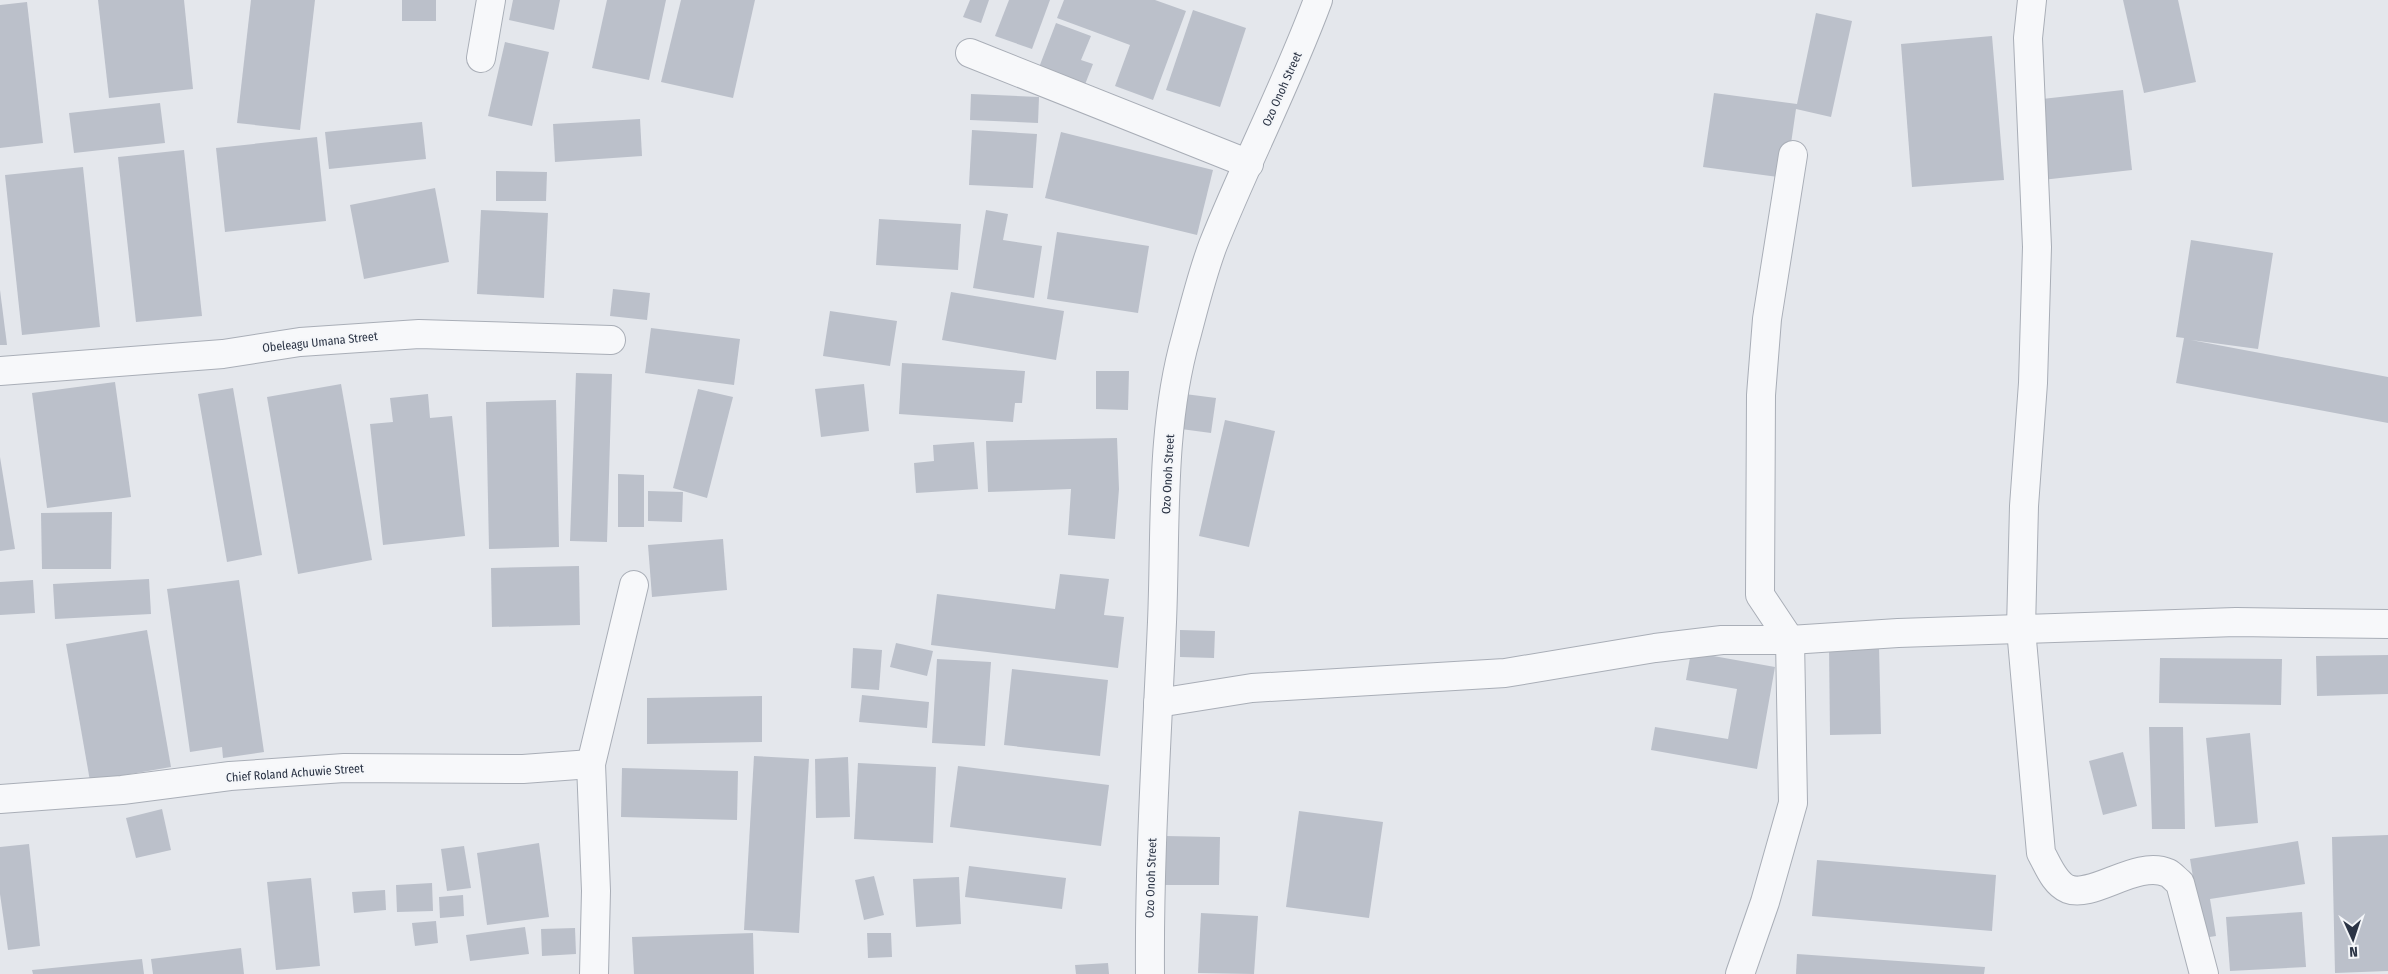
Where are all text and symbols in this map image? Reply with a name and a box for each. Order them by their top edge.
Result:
street label: Ozo Onoh Street [1259,50,1305,128]
street label: Obeleagu Umana Street [262,329,378,355]
street label: Ozo Onoh Street [1159,434,1177,514]
street label: Chief Roland Achuwie Street [226,761,364,785]
street label: Ozo Onoh Street [1143,838,1159,918]
north arrow [2328,914,2378,964]
text: N [2349,943,2358,960]

